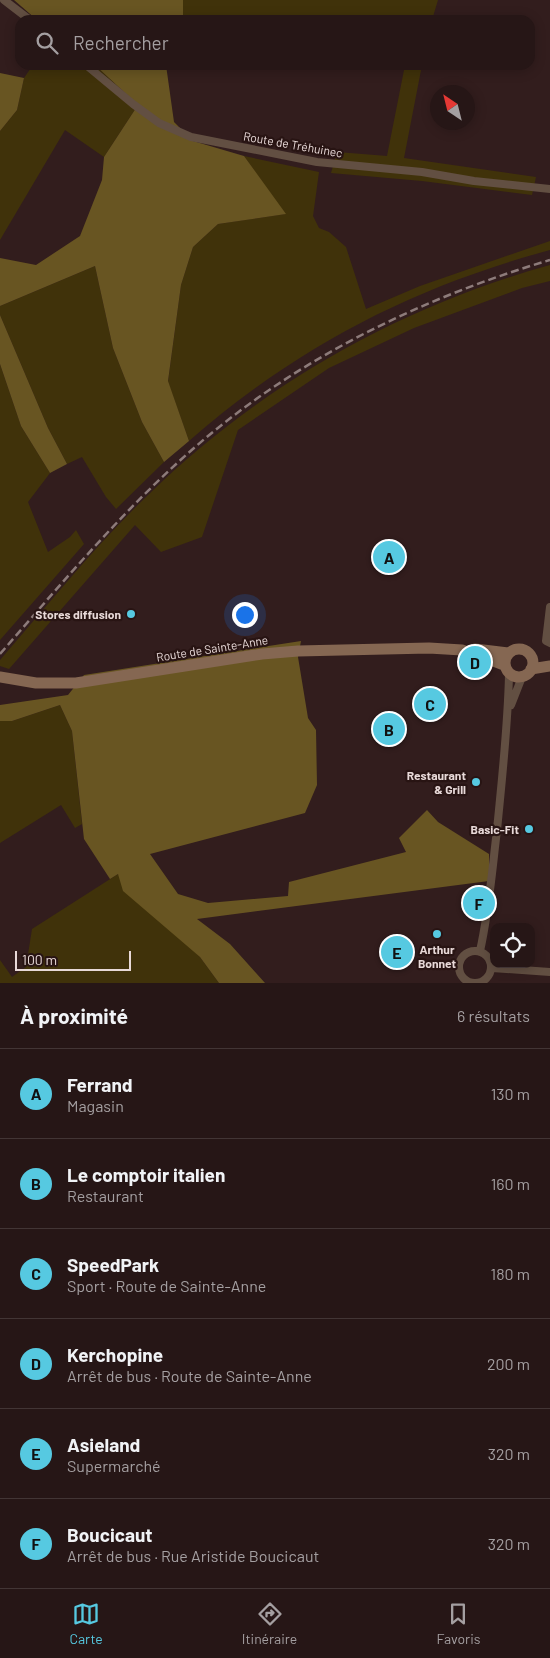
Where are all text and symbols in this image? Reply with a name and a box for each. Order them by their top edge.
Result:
search box [15,15,535,70]
icon: search [33,29,61,57]
text: Rechercher [73,31,169,54]
north arrow [430,85,475,130]
street label: Route de Tréhuinec [242,128,344,160]
pin: A [373,538,405,576]
your location [232,602,258,628]
place label: Stores diffusion [35,607,121,621]
marker: Stores diffusion [125,608,137,620]
street label: Route de Sainte-Anne [155,632,269,664]
pin: D [459,643,491,681]
pin: C [414,685,446,723]
pin: B [373,710,405,748]
place label: Restaurant & Grill [407,768,466,796]
marker: Restaurant & Grill [470,776,482,788]
place label: Basic-Fit [471,822,519,836]
marker: Basic-Fit [523,823,535,835]
pin: F [463,884,495,922]
map controls [490,923,535,968]
button: locate [490,923,535,968]
marker: Arthur Bonnet [431,928,443,940]
pin: E [381,933,413,971]
place label: Arthur Bonnet [418,942,457,970]
scale bar [15,948,131,971]
text: 100 m [22,951,57,968]
text: À proximité [20,1003,128,1028]
text: 6 résultats [457,1006,530,1025]
text: Ferrand [67,1073,132,1096]
text: A [31,1084,41,1103]
text: 130 m [491,1084,530,1103]
text: Magasin [67,1096,124,1115]
text: Le comptoir italien [67,1163,225,1186]
text: B [31,1174,41,1193]
text: 160 m [491,1174,530,1193]
text: Restaurant [67,1186,144,1205]
text: SpeedPark [67,1253,159,1276]
text: C [31,1264,41,1283]
text: 180 m [491,1264,530,1283]
text: Sport · Route de Sainte-Anne [67,1276,266,1295]
text: Kerchopine [67,1343,163,1366]
text: D [31,1354,41,1373]
text: 200 m [487,1354,530,1373]
text: Arrêt de bus · Route de Sainte-Anne [67,1366,312,1385]
text: Asieland [67,1433,140,1456]
text: E [31,1444,41,1463]
text: 320 m [488,1444,530,1463]
text: Supermarché [67,1456,161,1475]
text: Boucicaut [67,1523,153,1546]
text: F [32,1534,40,1553]
text: 320 m [488,1534,530,1553]
text: Arrêt de bus · Rue Aristide Boucicaut [67,1546,319,1565]
tab: Carte [70,1600,103,1647]
tab: Itinéraire [242,1600,297,1647]
tab: Favoris [436,1600,480,1647]

